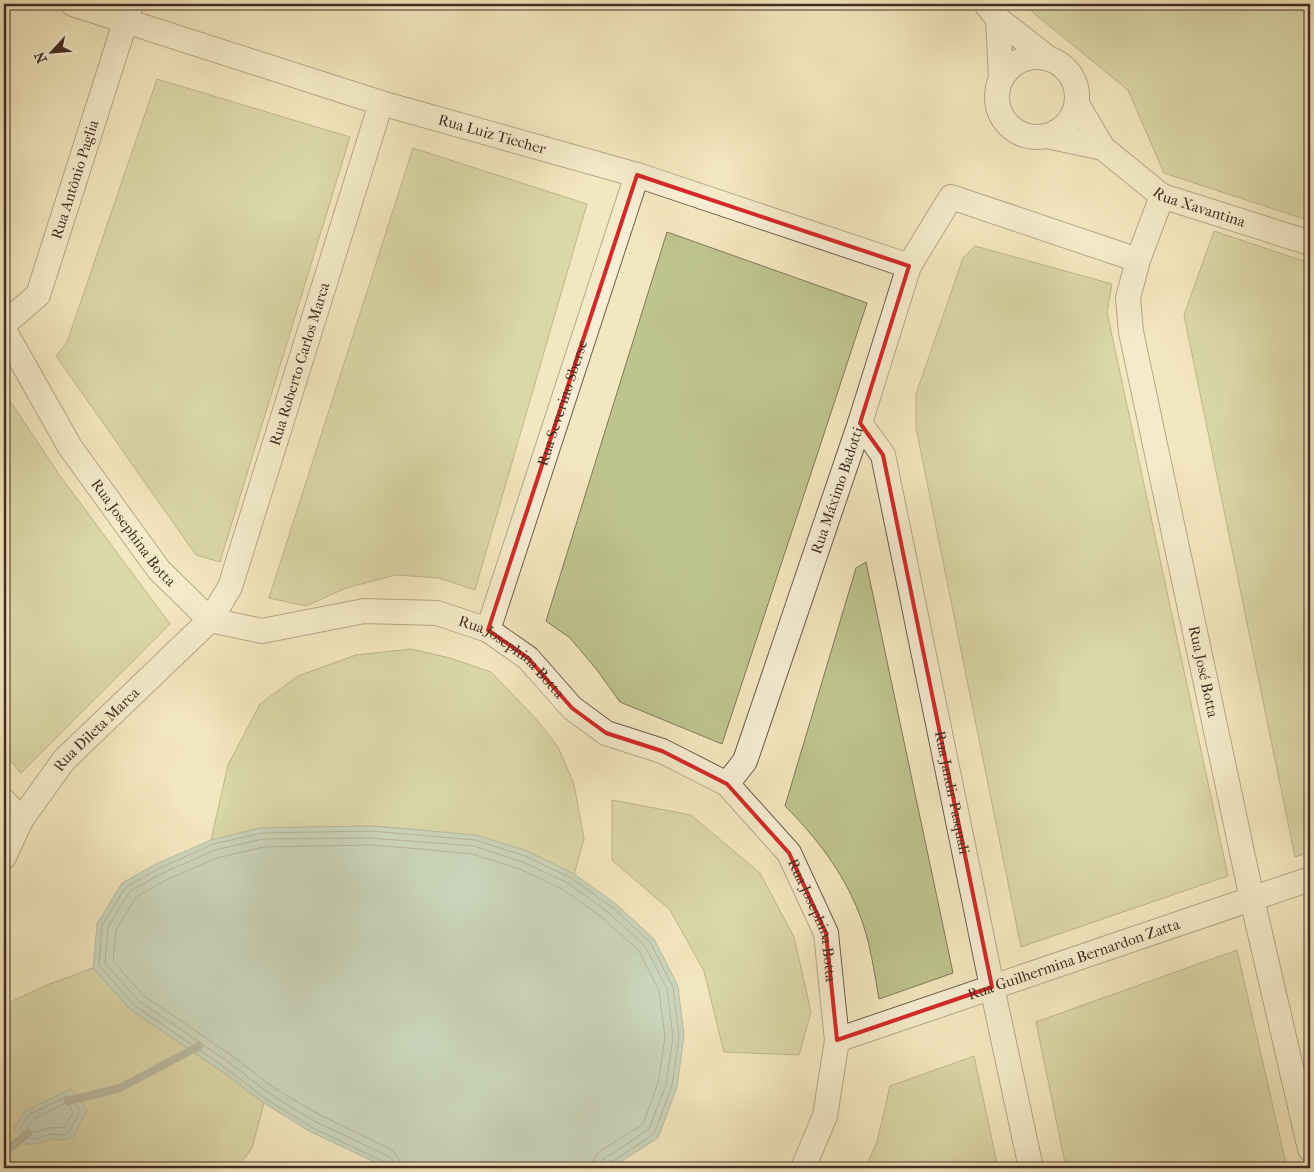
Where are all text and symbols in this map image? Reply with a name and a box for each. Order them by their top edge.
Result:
north arrow [28,28,78,78]
text: N [31,49,51,66]
street label: Rua Luiz Tiecher [436,111,549,158]
street label: Rua Antônio Paglia [48,117,103,241]
street label: Rua Xavantina [1149,183,1249,231]
street label: Rua Roberto Carlos Marca [266,279,334,448]
street label: Rua Severino Sberse [533,337,592,468]
street label: Rua Máximo Badotti [807,424,867,556]
street label: Rua Josephina Botta [87,476,180,591]
street label: Rua Josephina Botta [456,612,569,703]
street label: Rua José Botta [1185,624,1222,720]
street label: Rua Dileta Marca [50,683,144,775]
street label: Rua Jandir Pasquali [931,729,974,856]
street label: Rua Josephina Botta [784,856,840,984]
street label: Rua Guilhermina Bernardon Zatta [965,915,1183,1004]

